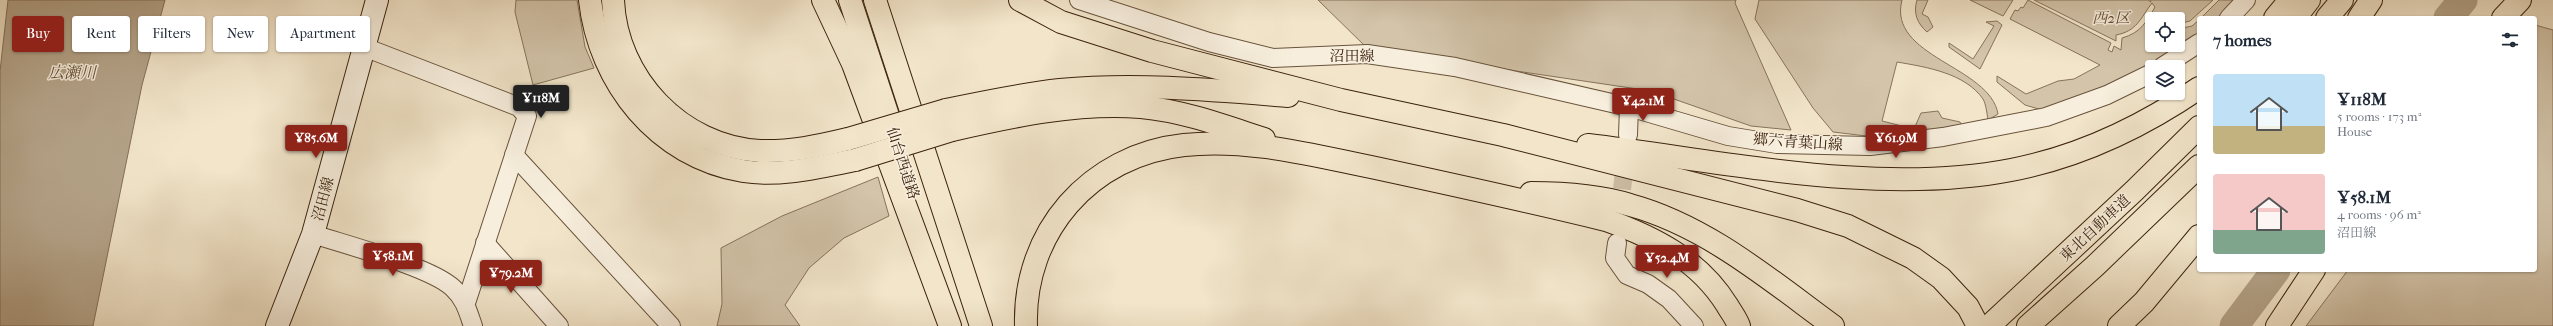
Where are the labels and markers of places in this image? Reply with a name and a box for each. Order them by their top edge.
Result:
pin: ¥118M [513,85,569,119]
pin: ¥42.1M [1610,88,1676,122]
pin: ¥85.6M [283,125,349,159]
pin: ¥61.9M [1863,125,1929,159]
pin: ¥58.1M [360,243,426,277]
pin: ¥52.4M [1634,245,1700,279]
pin: ¥79.2M [478,260,544,294]

